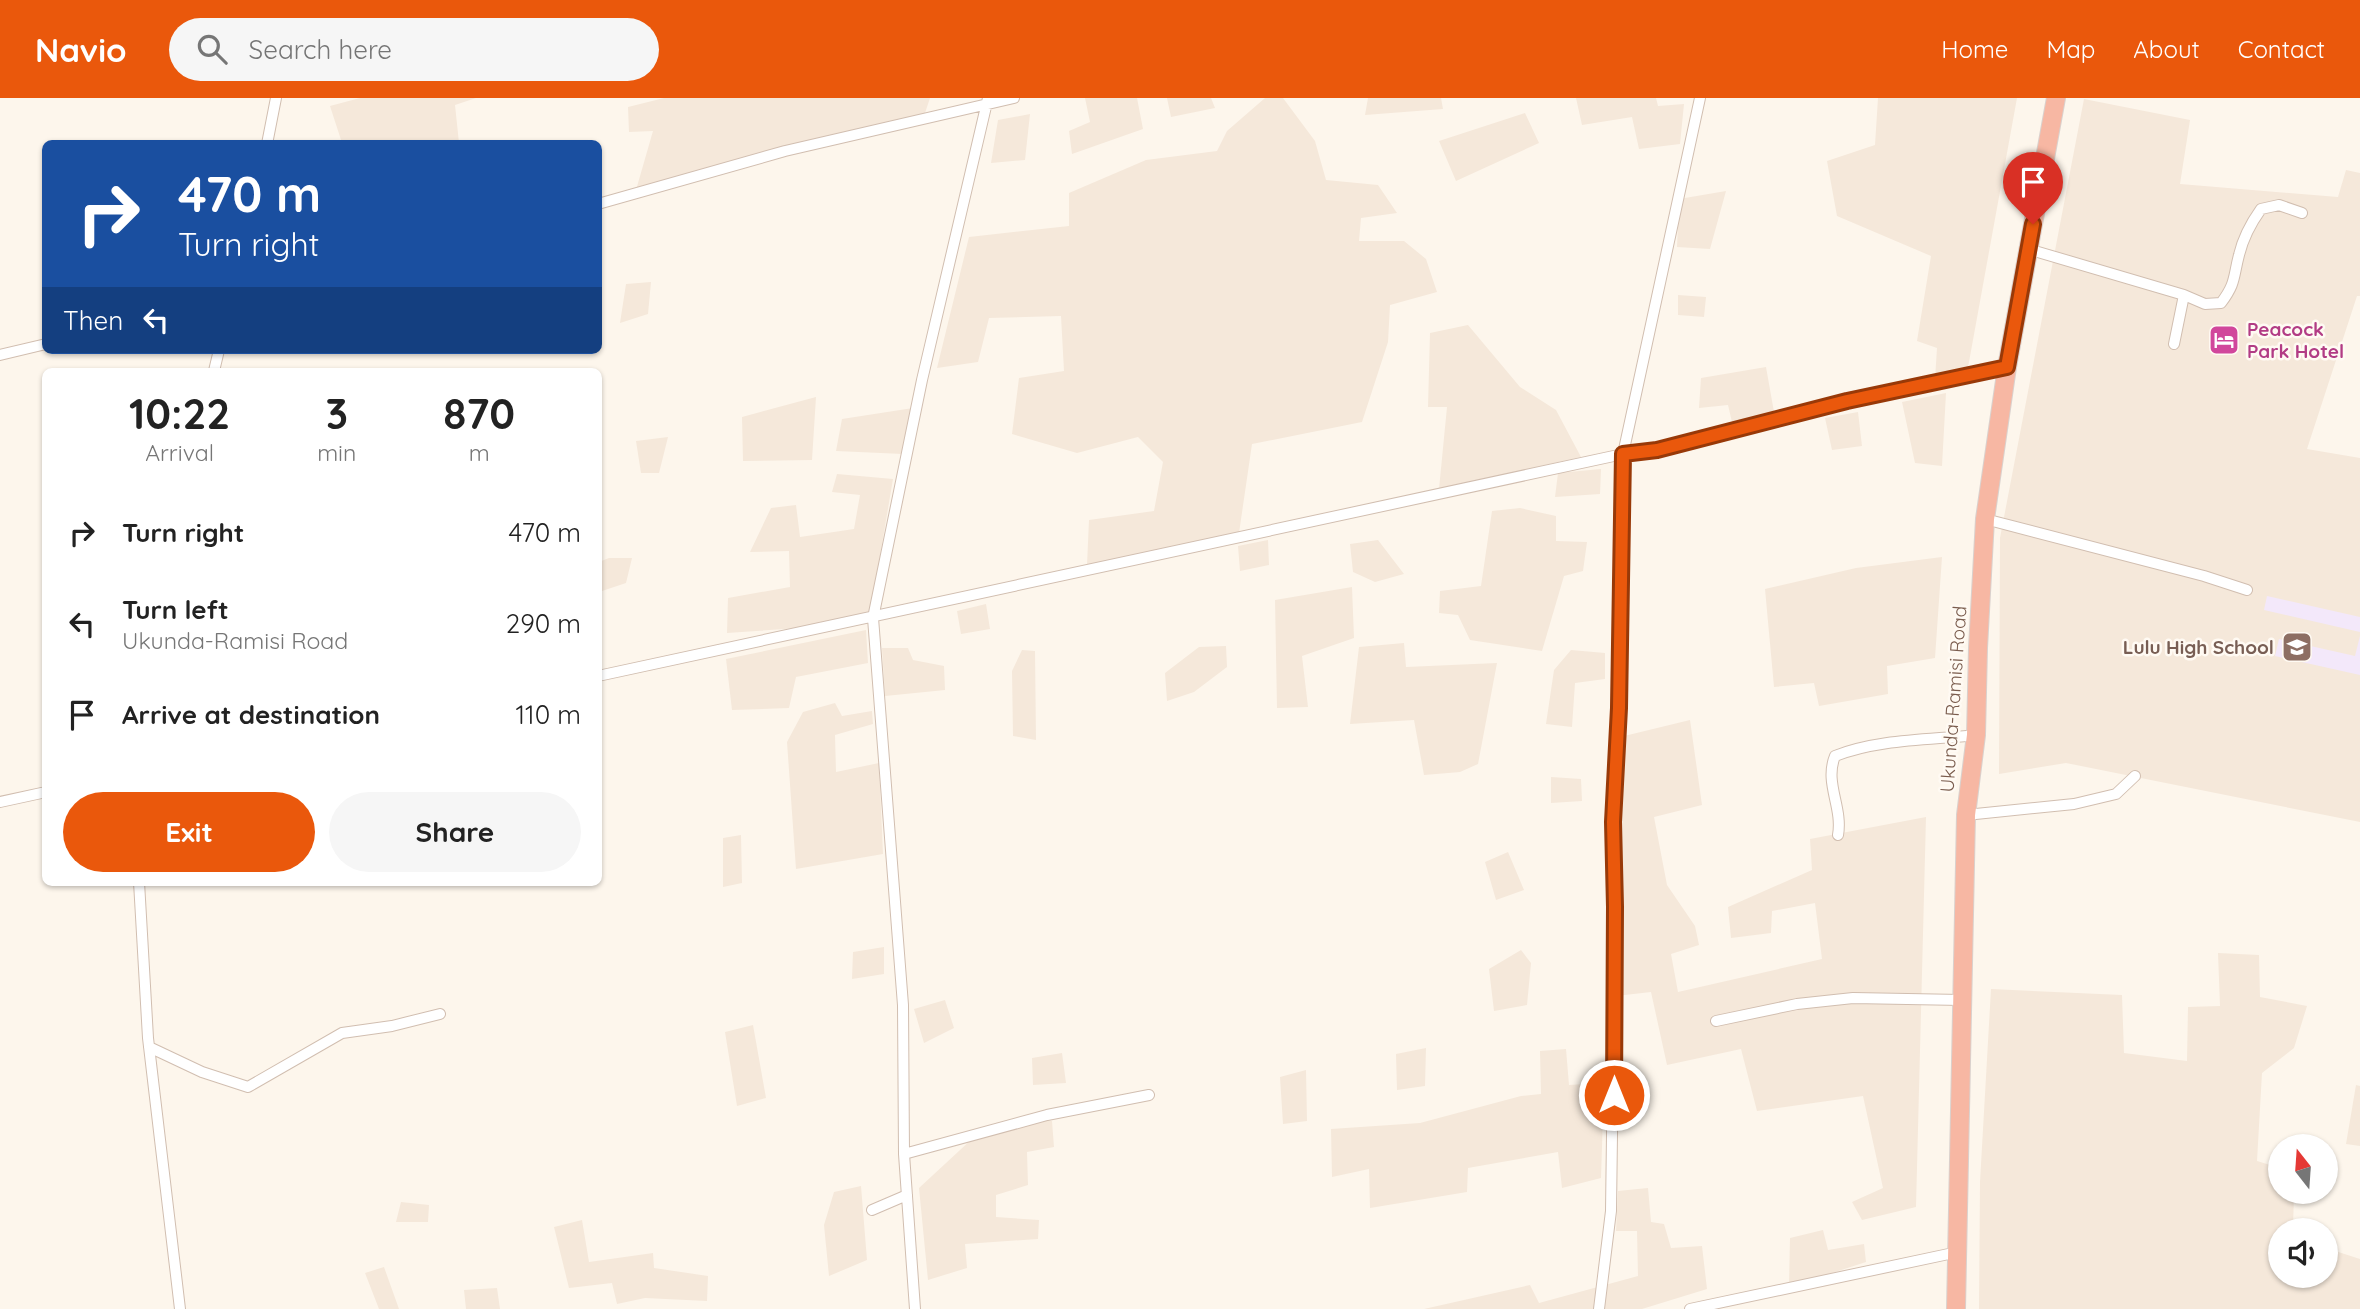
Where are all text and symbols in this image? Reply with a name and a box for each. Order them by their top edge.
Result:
search box [169,18,659,81]
text: Navio [35,29,127,70]
icon: search [193,30,231,68]
text: Search here [249,33,392,66]
text: Home [1941,34,2008,64]
text: Map [2046,34,2095,64]
text: About [2133,34,2200,64]
text: Contact [2238,34,2325,64]
pin [2003,152,2063,224]
text: 470 m [178,163,321,224]
icon: arrive [2014,163,2052,201]
icon: right [63,168,154,259]
text: Turn right [178,224,319,264]
icon: left [137,301,175,339]
text: Then [63,304,123,337]
place label: Peacock Park Hotel [2247,317,2344,363]
hotel icon: Peacock Park Hotel [2207,323,2241,357]
text: 10:22 [129,387,230,440]
text: 3 [325,387,348,440]
text: 870 [443,387,515,440]
text: Arrival [145,438,214,467]
text: min [317,438,356,467]
text: m [469,438,490,467]
icon: right [63,514,101,552]
text: Turn right [122,516,244,549]
text: 470 m [508,516,581,549]
text: Turn left [122,593,229,626]
icon: left [63,605,101,643]
street label: Ukunda-Ramisi Road [1935,605,1971,793]
text: 290 m [506,607,581,640]
text: Ukunda-Ramisi Road [122,626,348,655]
school or university icon: Lulu High School [2280,630,2314,664]
place label: Lulu High School [2123,635,2274,659]
icon: arrive [63,696,101,734]
text: Arrive at destination [122,698,380,731]
text: 110 m [515,698,581,731]
button: Exit [63,792,315,872]
button: Share [329,792,581,872]
position arrow [1577,1058,1651,1132]
north arrow [2268,1134,2338,1204]
map controls [2268,1134,2338,1288]
button: sound [2268,1218,2338,1288]

